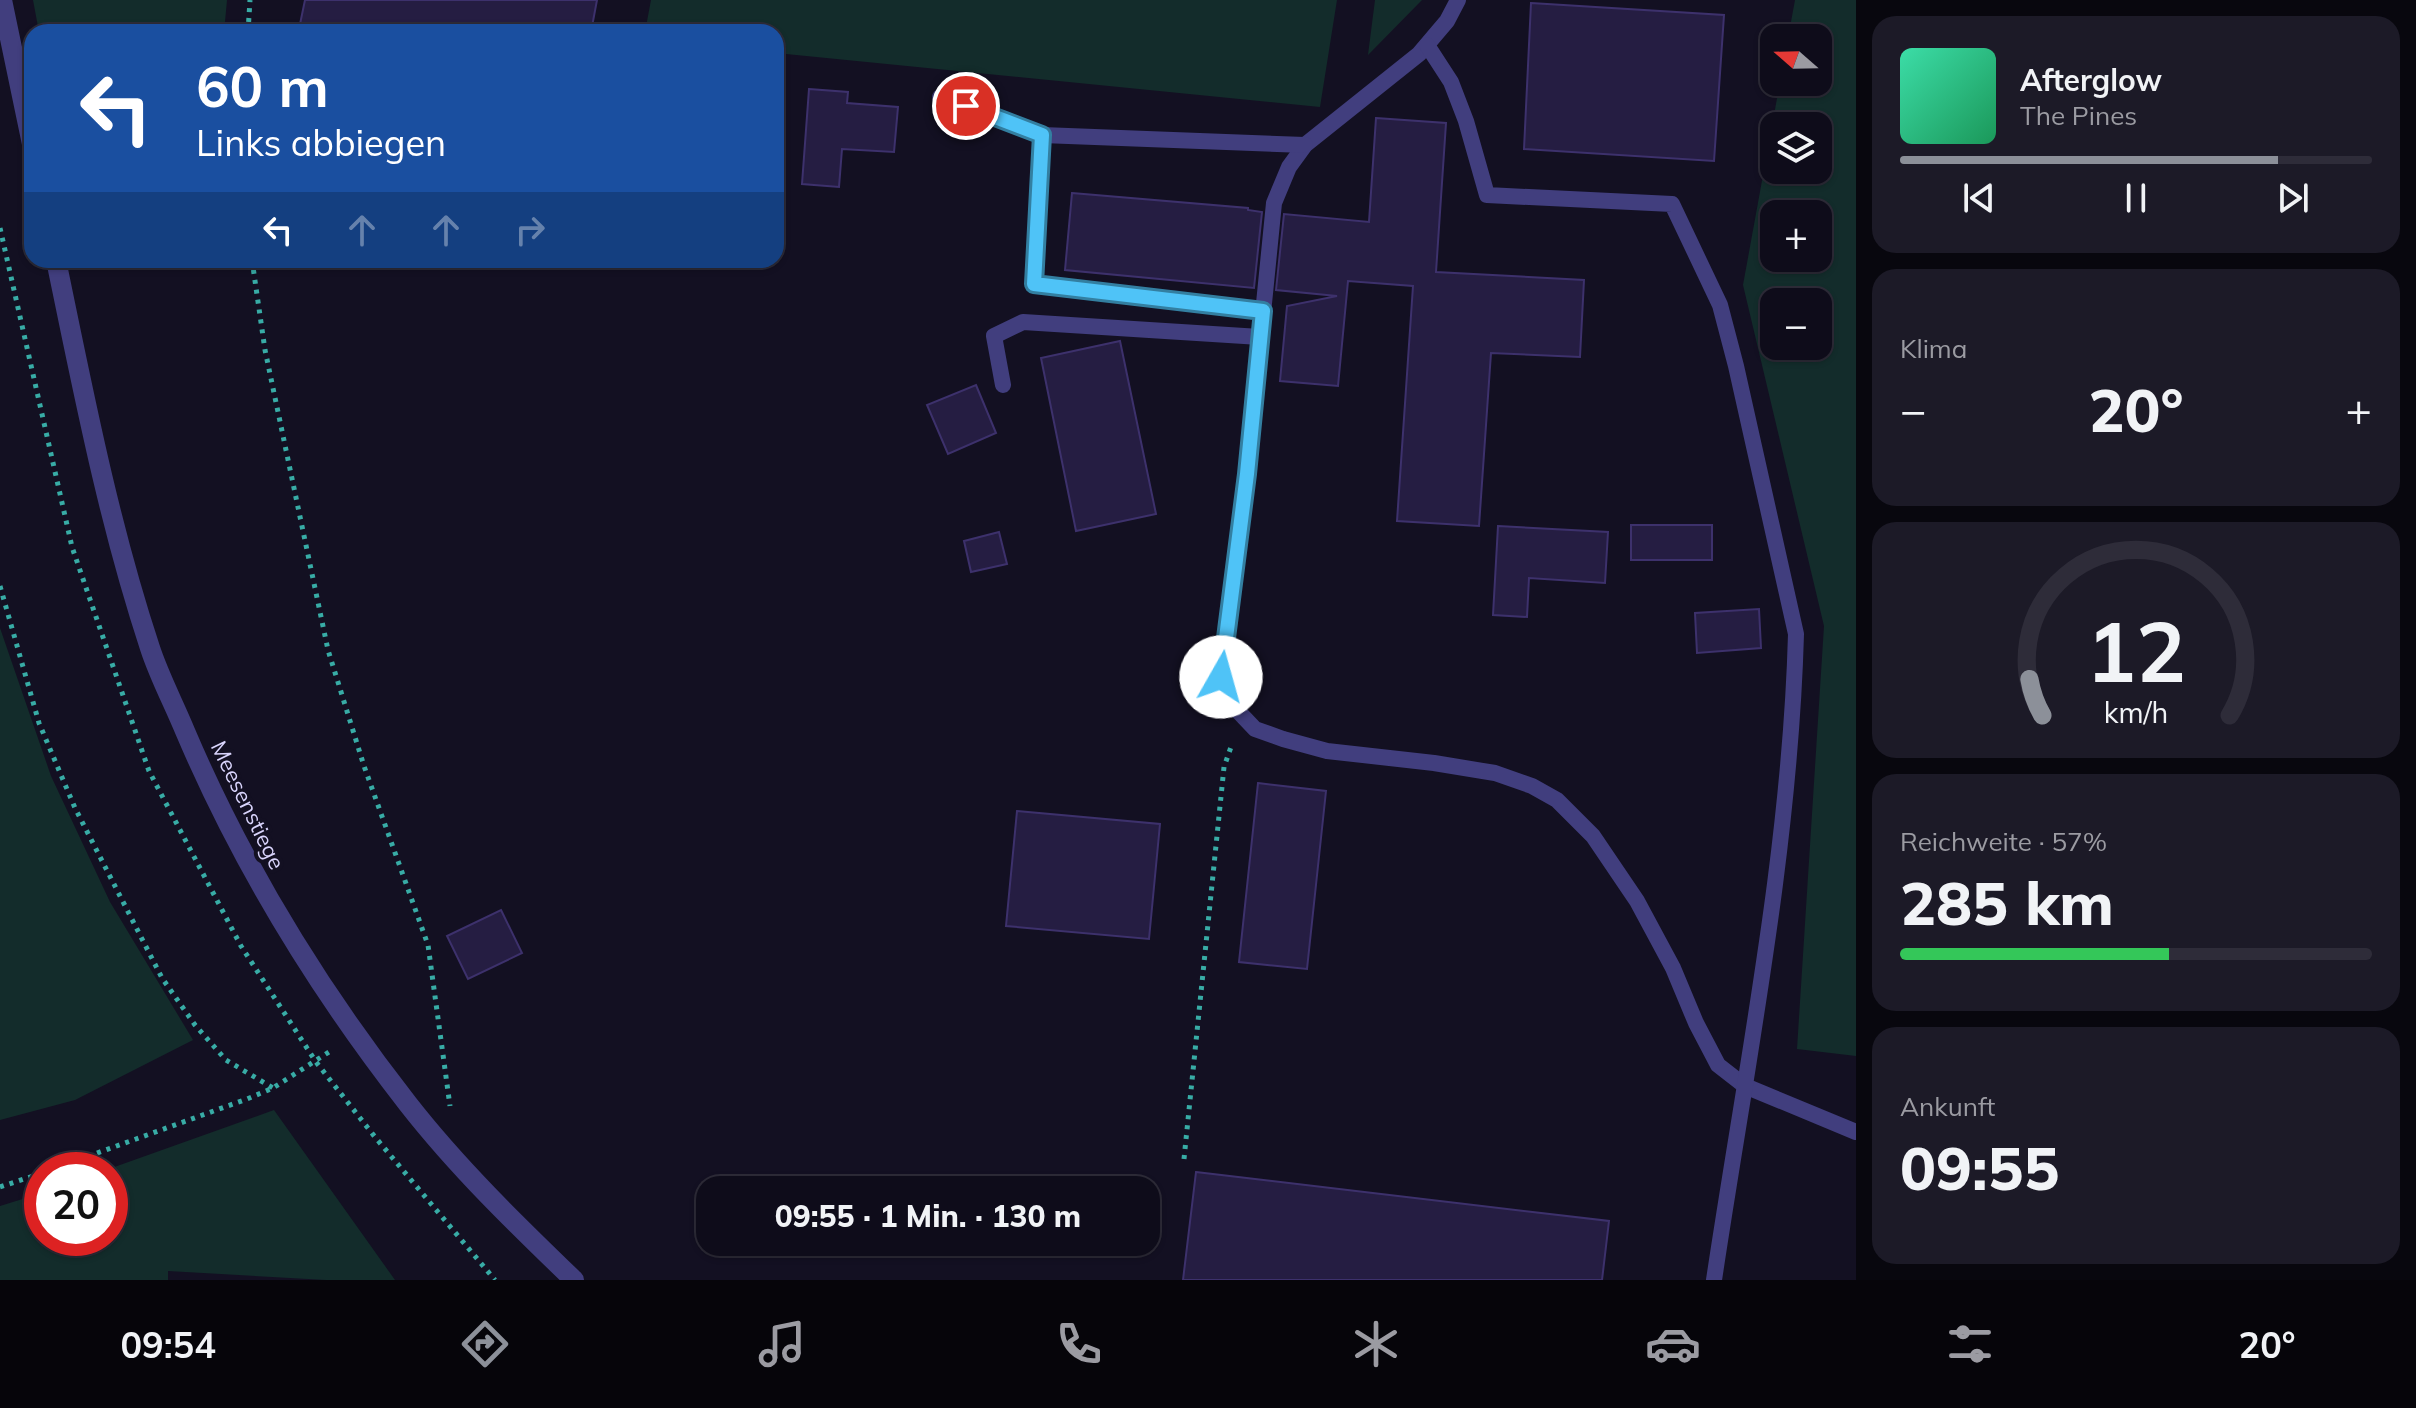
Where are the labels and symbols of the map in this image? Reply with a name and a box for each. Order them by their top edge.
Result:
north arrow [1760,24,1832,96]
pin [932,72,1000,140]
position arrow [1179,635,1263,719]
street label: Meesenstiege [205,736,291,874]
speed limit sign: 20 [24,1152,128,1256]

